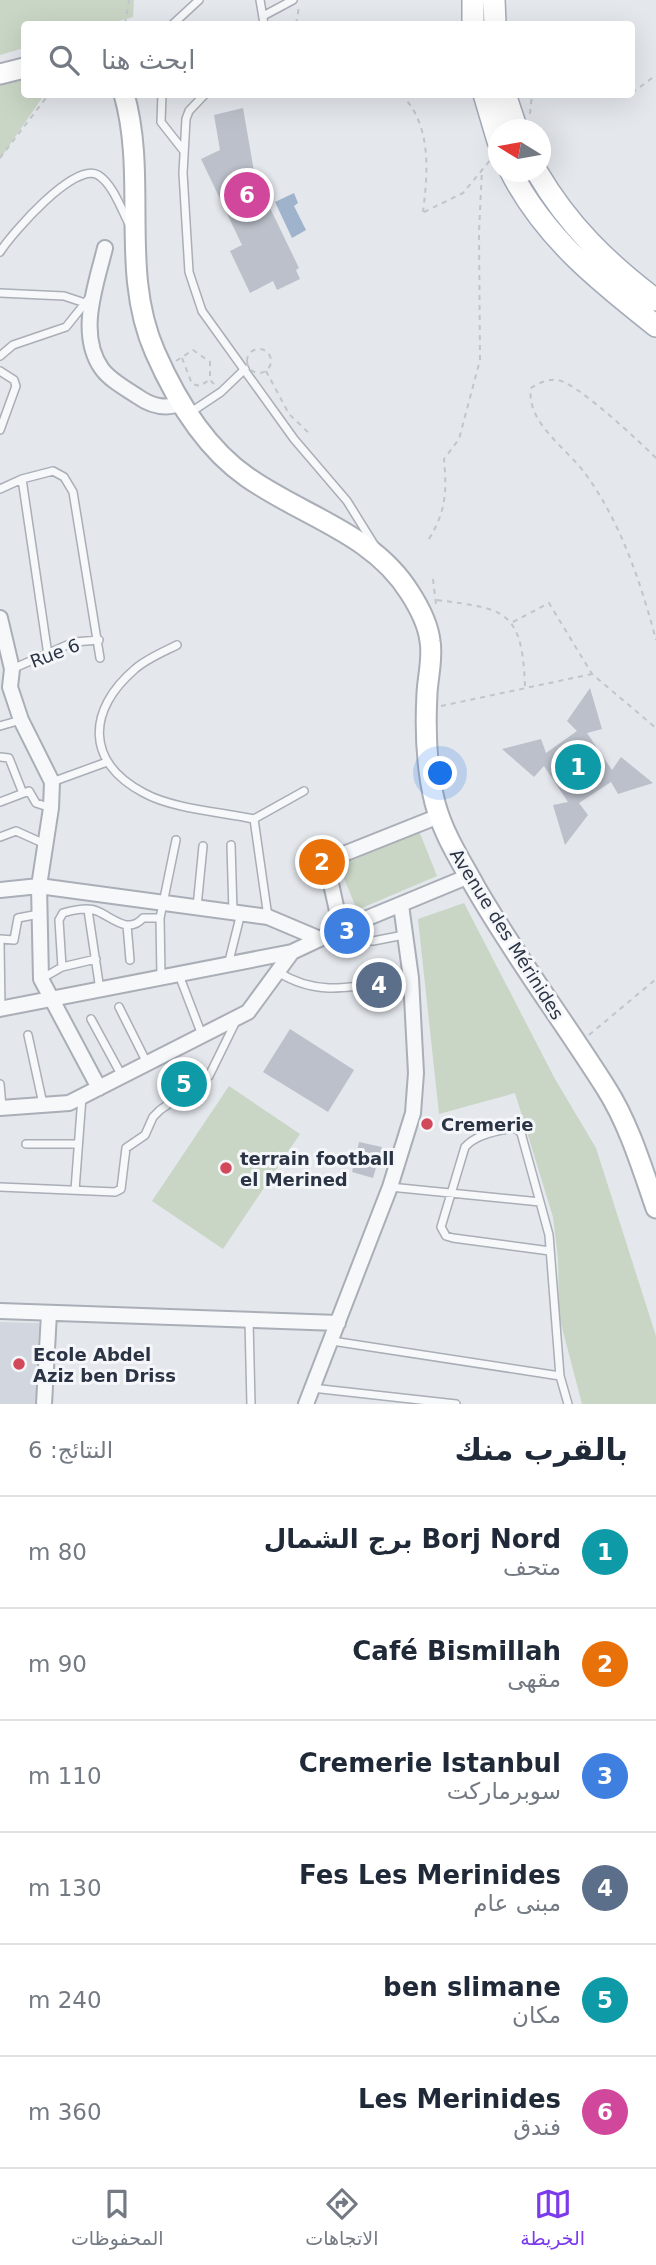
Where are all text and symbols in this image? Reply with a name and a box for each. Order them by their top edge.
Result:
search box [21,21,635,98]
icon: search [45,41,83,79]
text: ابحث هنا [101,45,196,75]
north arrow [488,119,551,182]
pin: 6 [224,169,270,221]
street label: Rue 6 [27,634,83,672]
pin: 1 [555,741,601,793]
your location [423,756,457,790]
pin: 2 [299,836,345,888]
street label: Avenue des Mérinides [446,845,568,1023]
pin: 3 [324,905,370,957]
pin: 4 [356,959,402,1011]
pin: 5 [161,1058,207,1110]
place label: Cremerie [441,1114,534,1135]
marker: Cremerie [419,1116,435,1132]
place label: terrain football el Merined [240,1148,395,1190]
marker: terrain football el Merined [218,1160,234,1176]
place label: Ecole Abdel Aziz ben Driss [33,1344,176,1386]
marker: Ecole Abdel Aziz ben Driss [11,1356,27,1372]
text: بالقرب منك [455,1432,628,1467]
text: النتائج: 6 [28,1437,113,1463]
text: Borj Nord برج الشمال [264,1524,561,1554]
text: 80 m [28,1539,87,1565]
text: 1 [597,1539,613,1565]
text: متحف [503,1554,561,1580]
text: Café Bismillah [352,1636,561,1666]
text: 90 m [28,1651,87,1677]
text: 2 [597,1651,613,1677]
text: مقهى [507,1666,561,1692]
text: Cremerie Istanbul [299,1748,561,1778]
text: 110 m [28,1763,102,1789]
text: 3 [597,1763,613,1789]
text: سوبرماركت [447,1778,561,1804]
text: Fes Les Merinides [299,1860,561,1890]
text: 130 m [28,1875,102,1901]
text: 4 [597,1875,613,1901]
text: مبنى عام [473,1890,561,1916]
text: ben slimane [383,1972,561,2002]
text: 240 m [28,1987,102,2013]
text: 5 [597,1987,613,2013]
text: مكان [512,2002,561,2028]
text: Les Merinides [358,2084,561,2114]
text: 360 m [28,2099,102,2125]
text: 6 [597,2099,613,2125]
text: فندق [513,2114,561,2140]
tab: المحفوظات [71,2185,163,2249]
tab: الاتجاهات [305,2185,378,2249]
tab: الخريطة [520,2185,585,2249]

